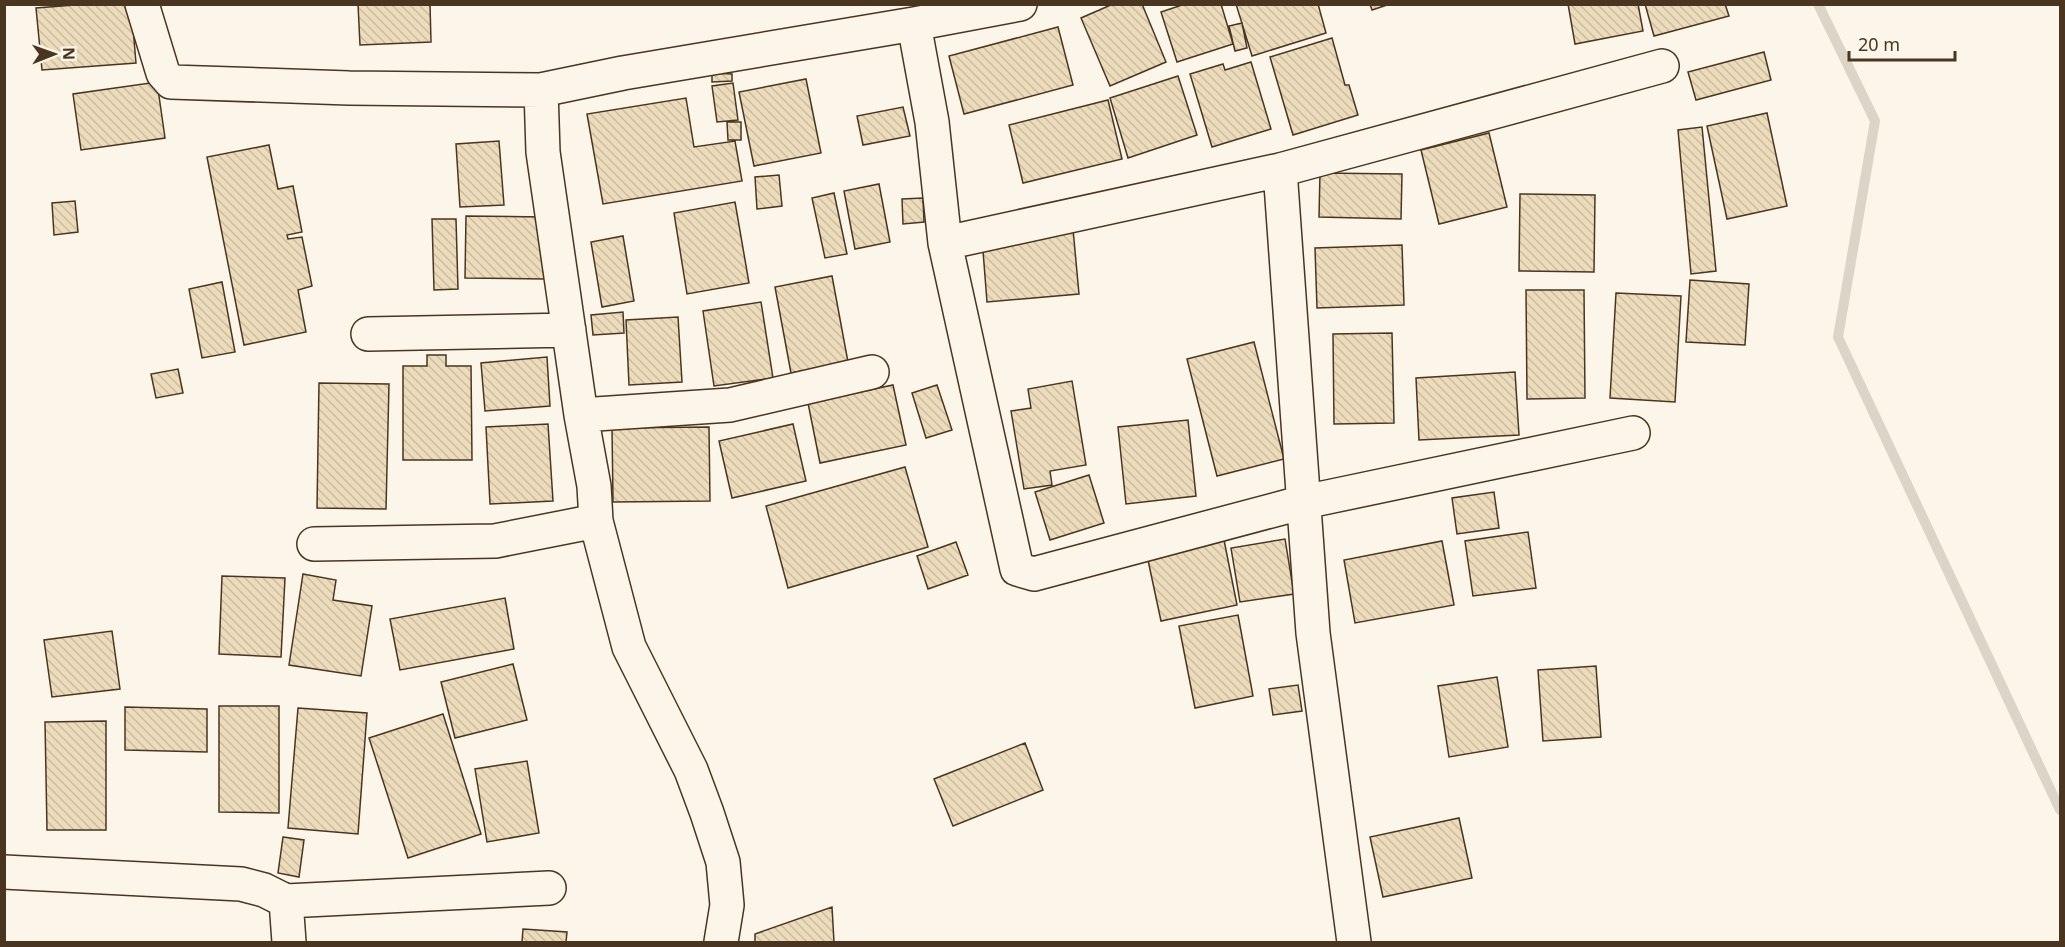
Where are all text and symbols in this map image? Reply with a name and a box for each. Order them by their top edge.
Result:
north arrow [24,24,84,84]
scale bar [1849,24,1956,62]
text: 20 m [1858,32,1900,56]
text: N [58,47,80,60]

